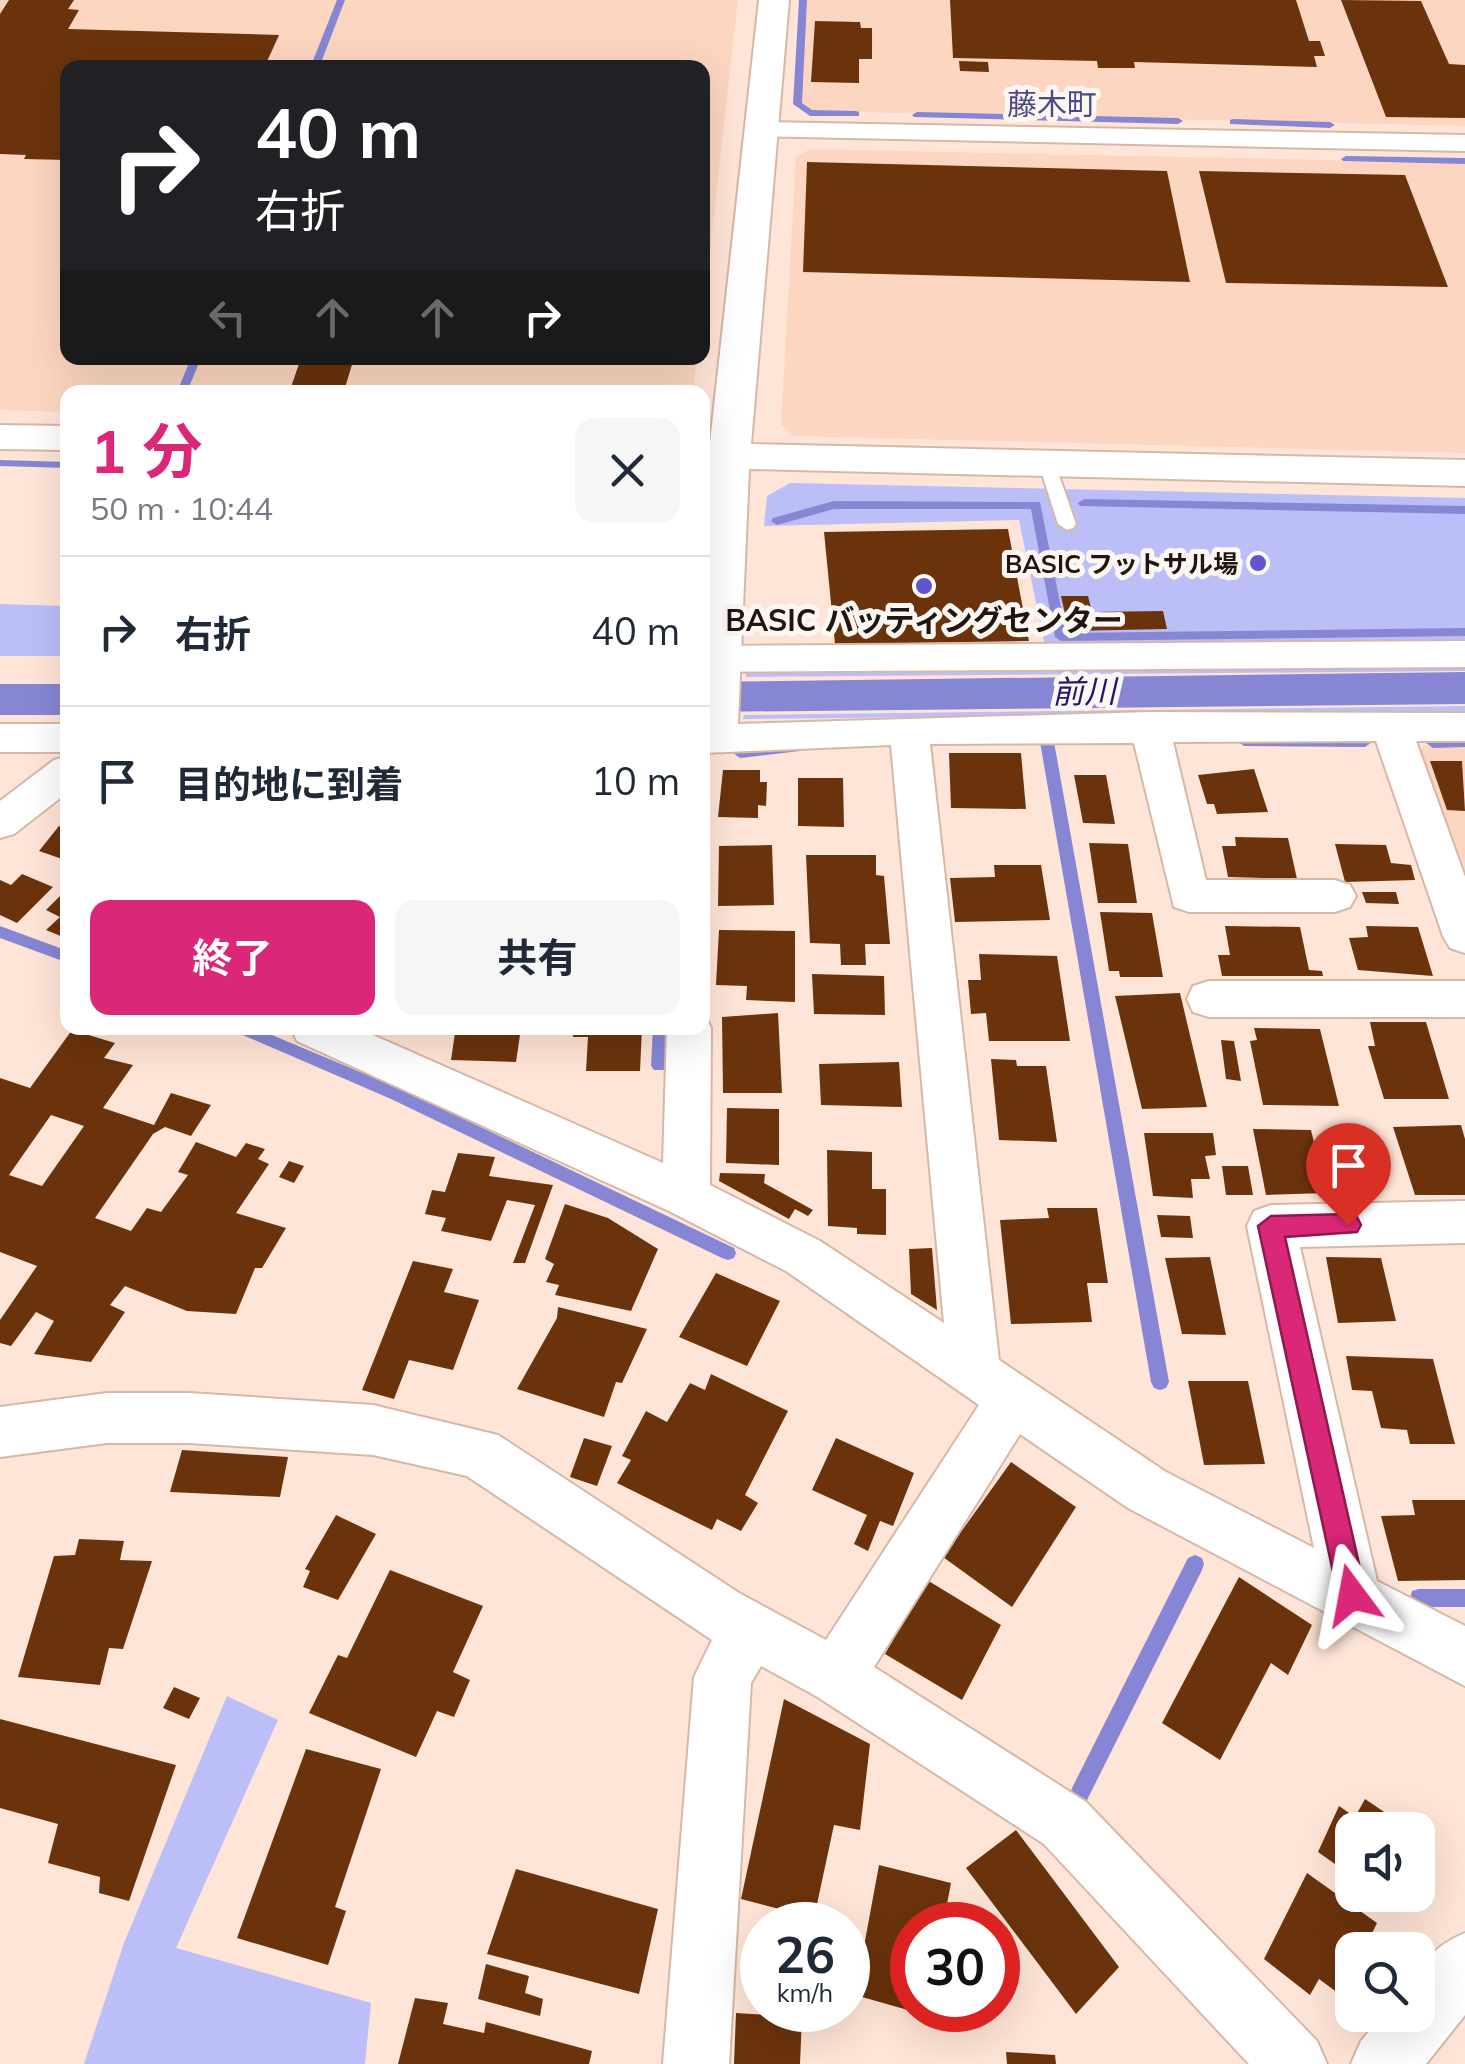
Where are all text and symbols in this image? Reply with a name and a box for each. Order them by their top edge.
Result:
district label: 藤木町 [1007,85,1097,123]
text: 40 m [255,88,421,176]
icon: right [90,100,220,230]
text: 右折 [255,182,345,238]
icon: left [200,290,255,345]
icon: ahead [305,290,360,345]
icon: ahead [410,290,465,345]
icon: right [515,290,570,345]
text: 1 分 [90,413,202,488]
button: close [575,418,680,523]
text: 50 m · 10:44 [90,488,273,528]
place label: BASIC フットサル場 [1005,548,1238,579]
marker: BASIC フットサル場 [1247,552,1269,574]
marker: BASIC バッティングセンター [913,575,935,597]
place label: BASIC バッティングセンター [725,601,1123,639]
icon: right [90,604,145,659]
text: 40 m [591,607,680,655]
text: 右折 [175,610,251,658]
water label: 前川 [1052,670,1119,712]
icon: arrive [90,754,145,809]
text: 10 m [591,757,680,805]
text: 目的地に到着 [175,760,403,808]
button: 終了 [90,900,375,1015]
button: 共有 [395,900,680,1015]
pin [1306,1123,1391,1226]
icon: arrive [1321,1138,1376,1193]
position arrow [1300,1543,1404,1647]
map controls [1335,1812,1435,2032]
button: sound [1335,1812,1435,1912]
speed limit sign: 30 [890,1902,1020,2032]
text: 26 [775,1923,835,1986]
button: search [1335,1932,1435,2032]
text: km/h [777,1977,833,2008]

